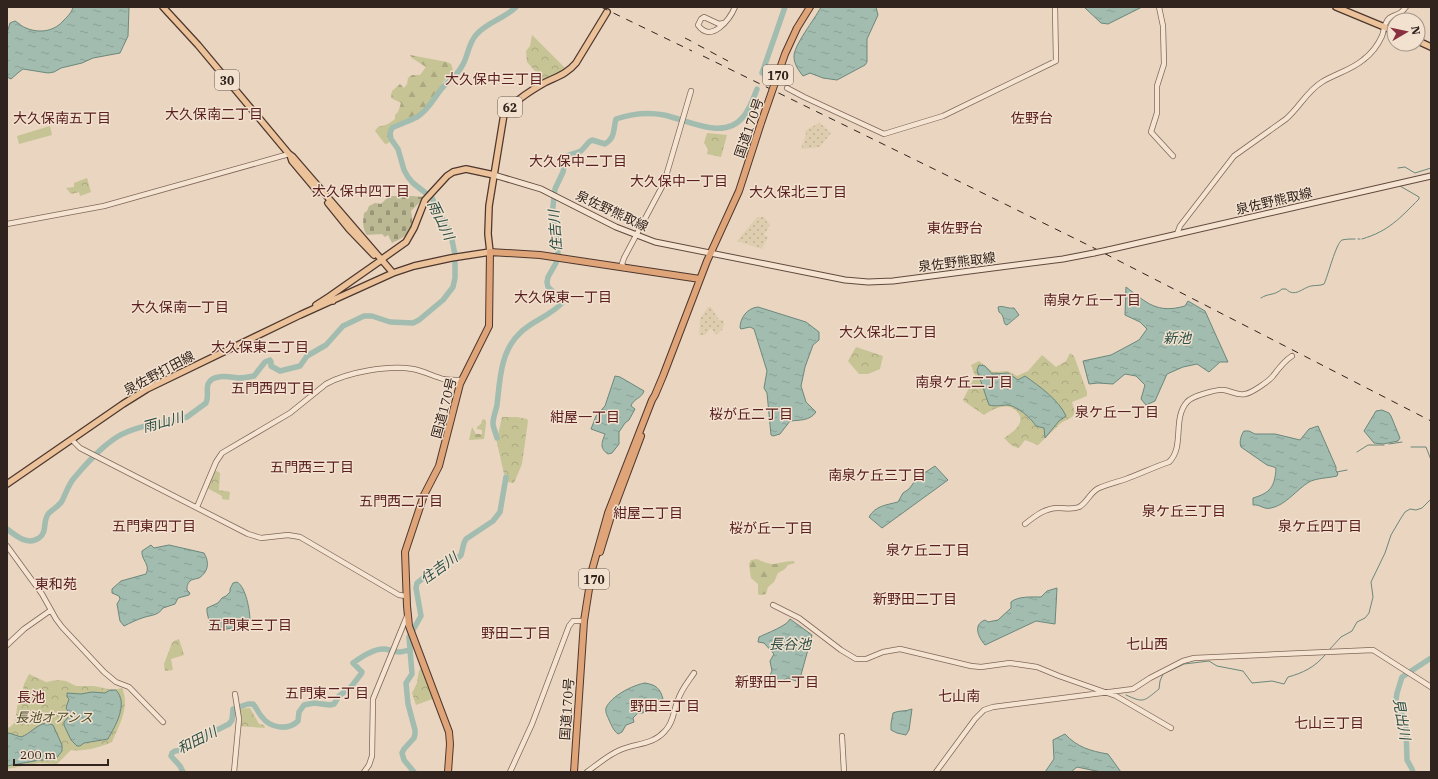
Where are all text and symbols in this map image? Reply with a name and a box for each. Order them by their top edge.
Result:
north arrow [1386,12,1426,52]
text: N [1408,25,1424,36]
road number: 170 [763,65,793,85]
road number: 30 [215,70,239,90]
district label: 大久保中三丁目 [445,70,543,88]
street label: 国道170号 [731,96,767,160]
road number: 62 [498,97,522,117]
district label: 大久保南二丁目 [165,105,263,123]
district label: 大久保南五丁目 [13,109,111,127]
district label: 佐野台 [1011,109,1053,127]
district label: 大久保中二丁目 [529,152,627,170]
district label: 大久保中一丁目 [630,172,728,190]
district label: 大久保中四丁目 [312,182,410,200]
district label: 大久保北三丁目 [749,183,847,201]
street label: 泉佐野熊取線 [1234,184,1314,218]
street label: 泉佐野熊取線 [573,187,651,235]
water label: 雨山川 [424,197,459,245]
water label: 住吉川 [544,207,565,253]
district label: 東佐野台 [927,219,983,237]
street label: 泉佐野熊取線 [917,249,997,275]
district label: 大久保東一丁目 [514,288,612,306]
district label: 南泉ケ丘一丁目 [1043,291,1141,309]
district label: 大久保南一丁目 [131,298,229,316]
district label: 大久保北二丁目 [839,323,937,341]
water label: 新池 [1163,329,1193,347]
district label: 大久保東二丁目 [211,338,309,356]
street label: 泉佐野打田線 [121,347,197,399]
district label: 南泉ケ丘二丁目 [915,373,1013,391]
street label: 国道170号 [428,376,460,440]
district label: 五門西四丁目 [231,379,315,397]
district label: 泉ケ丘一丁目 [1075,403,1159,421]
district label: 桜が丘二丁目 [709,405,793,423]
water label: 雨山川 [140,407,188,436]
district label: 紺屋一丁目 [550,408,620,426]
district label: 五門西三丁目 [270,458,354,476]
district label: 南泉ケ丘三丁目 [828,466,926,484]
district label: 五門西二丁目 [359,492,443,510]
district label: 泉ケ丘三丁目 [1142,502,1226,520]
district label: 紺屋二丁目 [613,504,683,522]
district label: 五門東四丁目 [112,517,196,535]
district label: 泉ケ丘四丁目 [1278,517,1362,535]
district label: 桜が丘一丁目 [729,519,813,537]
district label: 泉ケ丘二丁目 [886,541,970,559]
water label: 住吉川 [417,547,463,588]
road number: 170 [579,569,609,589]
district label: 東和苑 [35,575,77,593]
district label: 新野田二丁目 [873,590,957,608]
district label: 五門東三丁目 [208,616,292,634]
district label: 野田二丁目 [481,624,551,642]
water label: 長谷池 [769,635,813,653]
district label: 七山西 [1126,635,1168,653]
district label: 新野田一丁目 [735,673,819,691]
street label: 国道170号 [556,677,578,741]
district label: 五門東二丁目 [285,684,369,702]
district label: 七山南 [938,687,980,705]
district label: 長池 [17,688,45,706]
district label: 野田三丁目 [630,697,700,715]
water label: 見出川 [1389,697,1415,743]
park label: 長池オアシス [15,709,93,726]
district label: 七山三丁目 [1294,714,1364,732]
water label: 和田川 [174,722,222,758]
scale bar [14,741,108,767]
text: 200 m [20,747,56,762]

